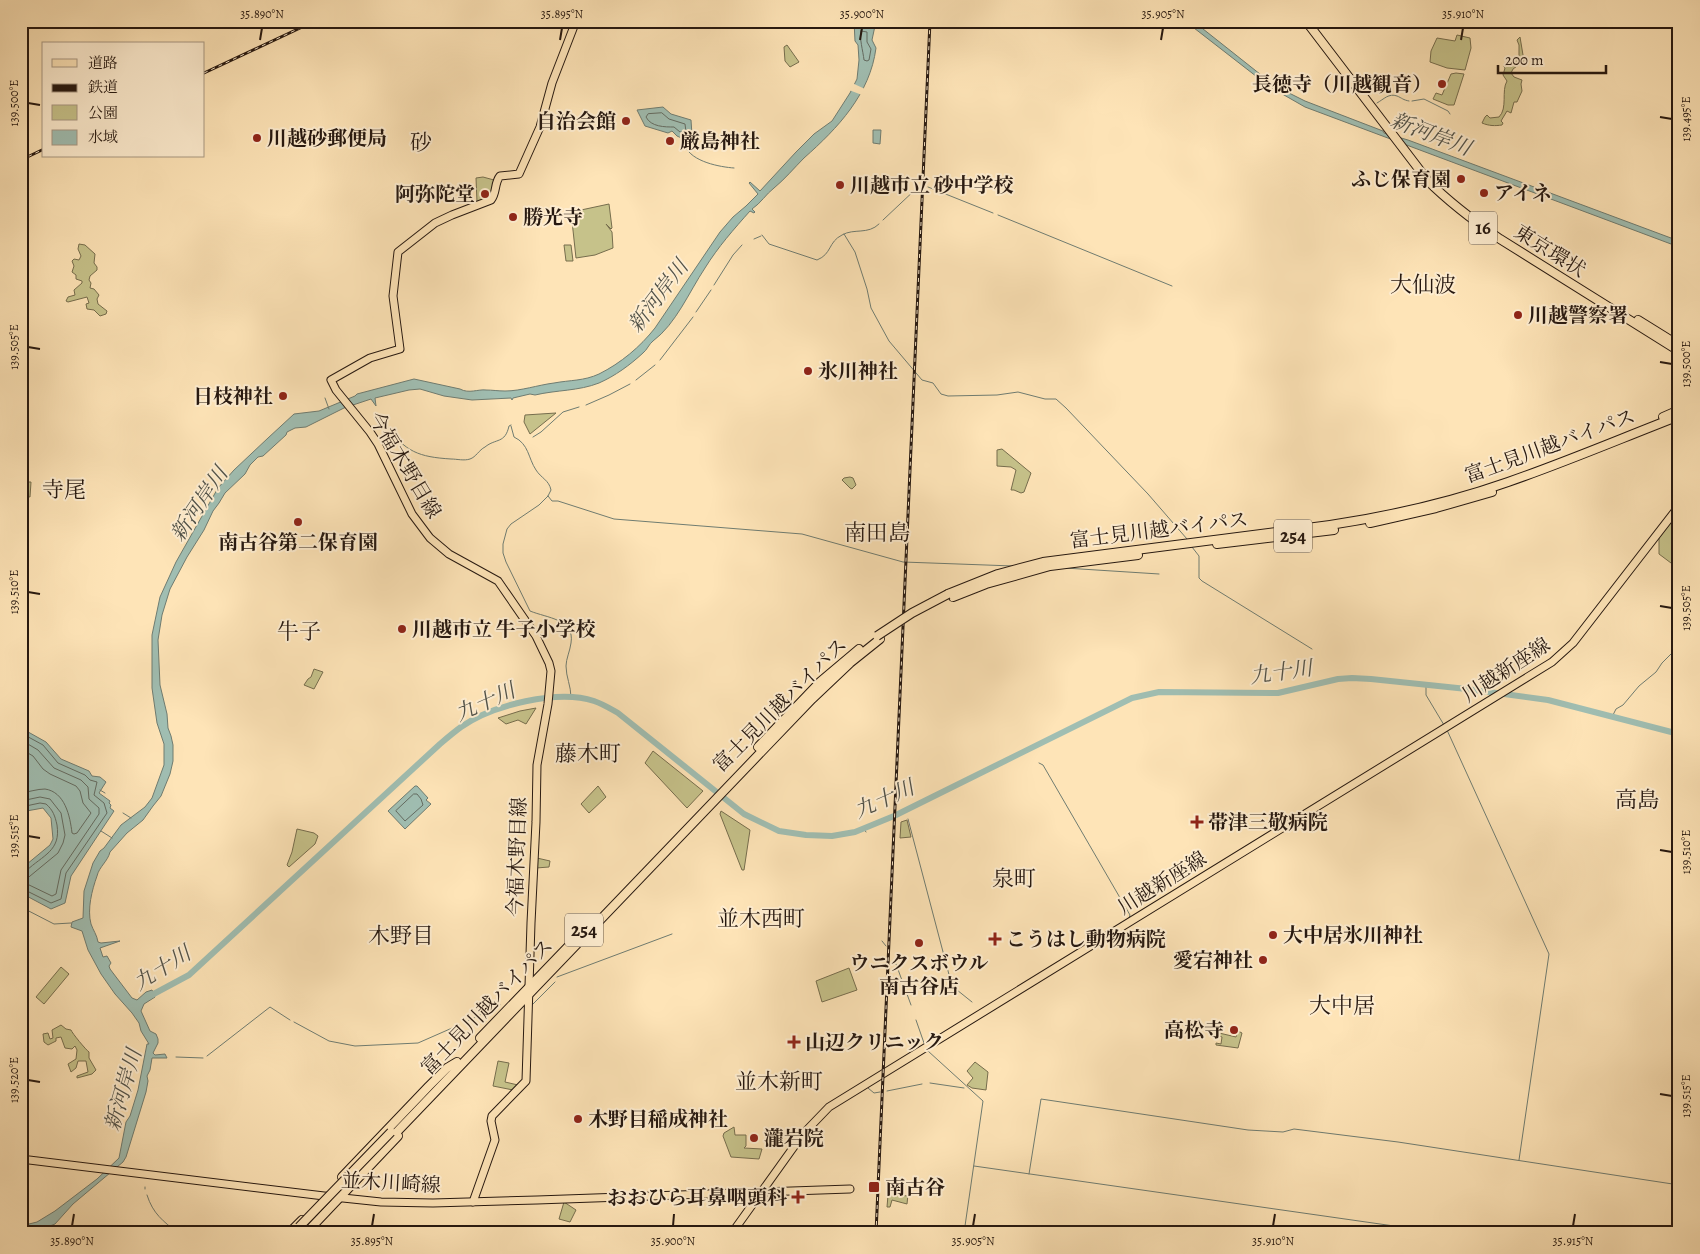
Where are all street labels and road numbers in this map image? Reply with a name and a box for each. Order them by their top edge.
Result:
road number: 16 [1469,212,1497,244]
street label: 東京環状 [1509,218,1591,284]
street label: 富士見川越バイパス [1461,403,1639,489]
street label: 今福木野目線 [363,407,447,523]
street label: 富士見川越バイパス [1068,506,1250,554]
road number: 254 [1274,520,1312,552]
street label: 川越新座線 [1457,631,1555,709]
street label: 富士見川越バイパス [707,632,853,778]
street label: 今福木野目線 [501,797,533,917]
street label: 川越新座線 [1112,845,1212,921]
road number: 254 [565,914,603,946]
street label: 富士見川越バイパス [415,933,559,1081]
street label: 並木川崎線 [340,1167,442,1199]

